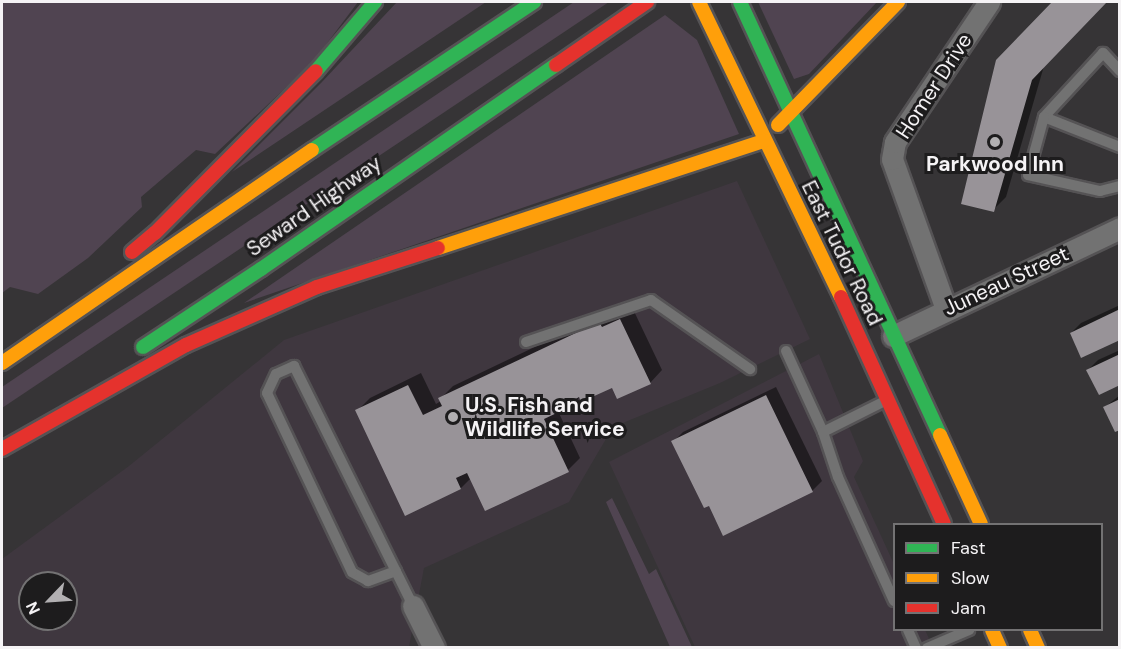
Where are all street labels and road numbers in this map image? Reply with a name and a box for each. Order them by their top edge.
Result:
street label: Homer Drive [891,29,977,143]
street label: Seward Highway [242,150,386,262]
street label: East Tudor Road [796,177,888,329]
street label: Juneau Street [939,241,1073,321]

